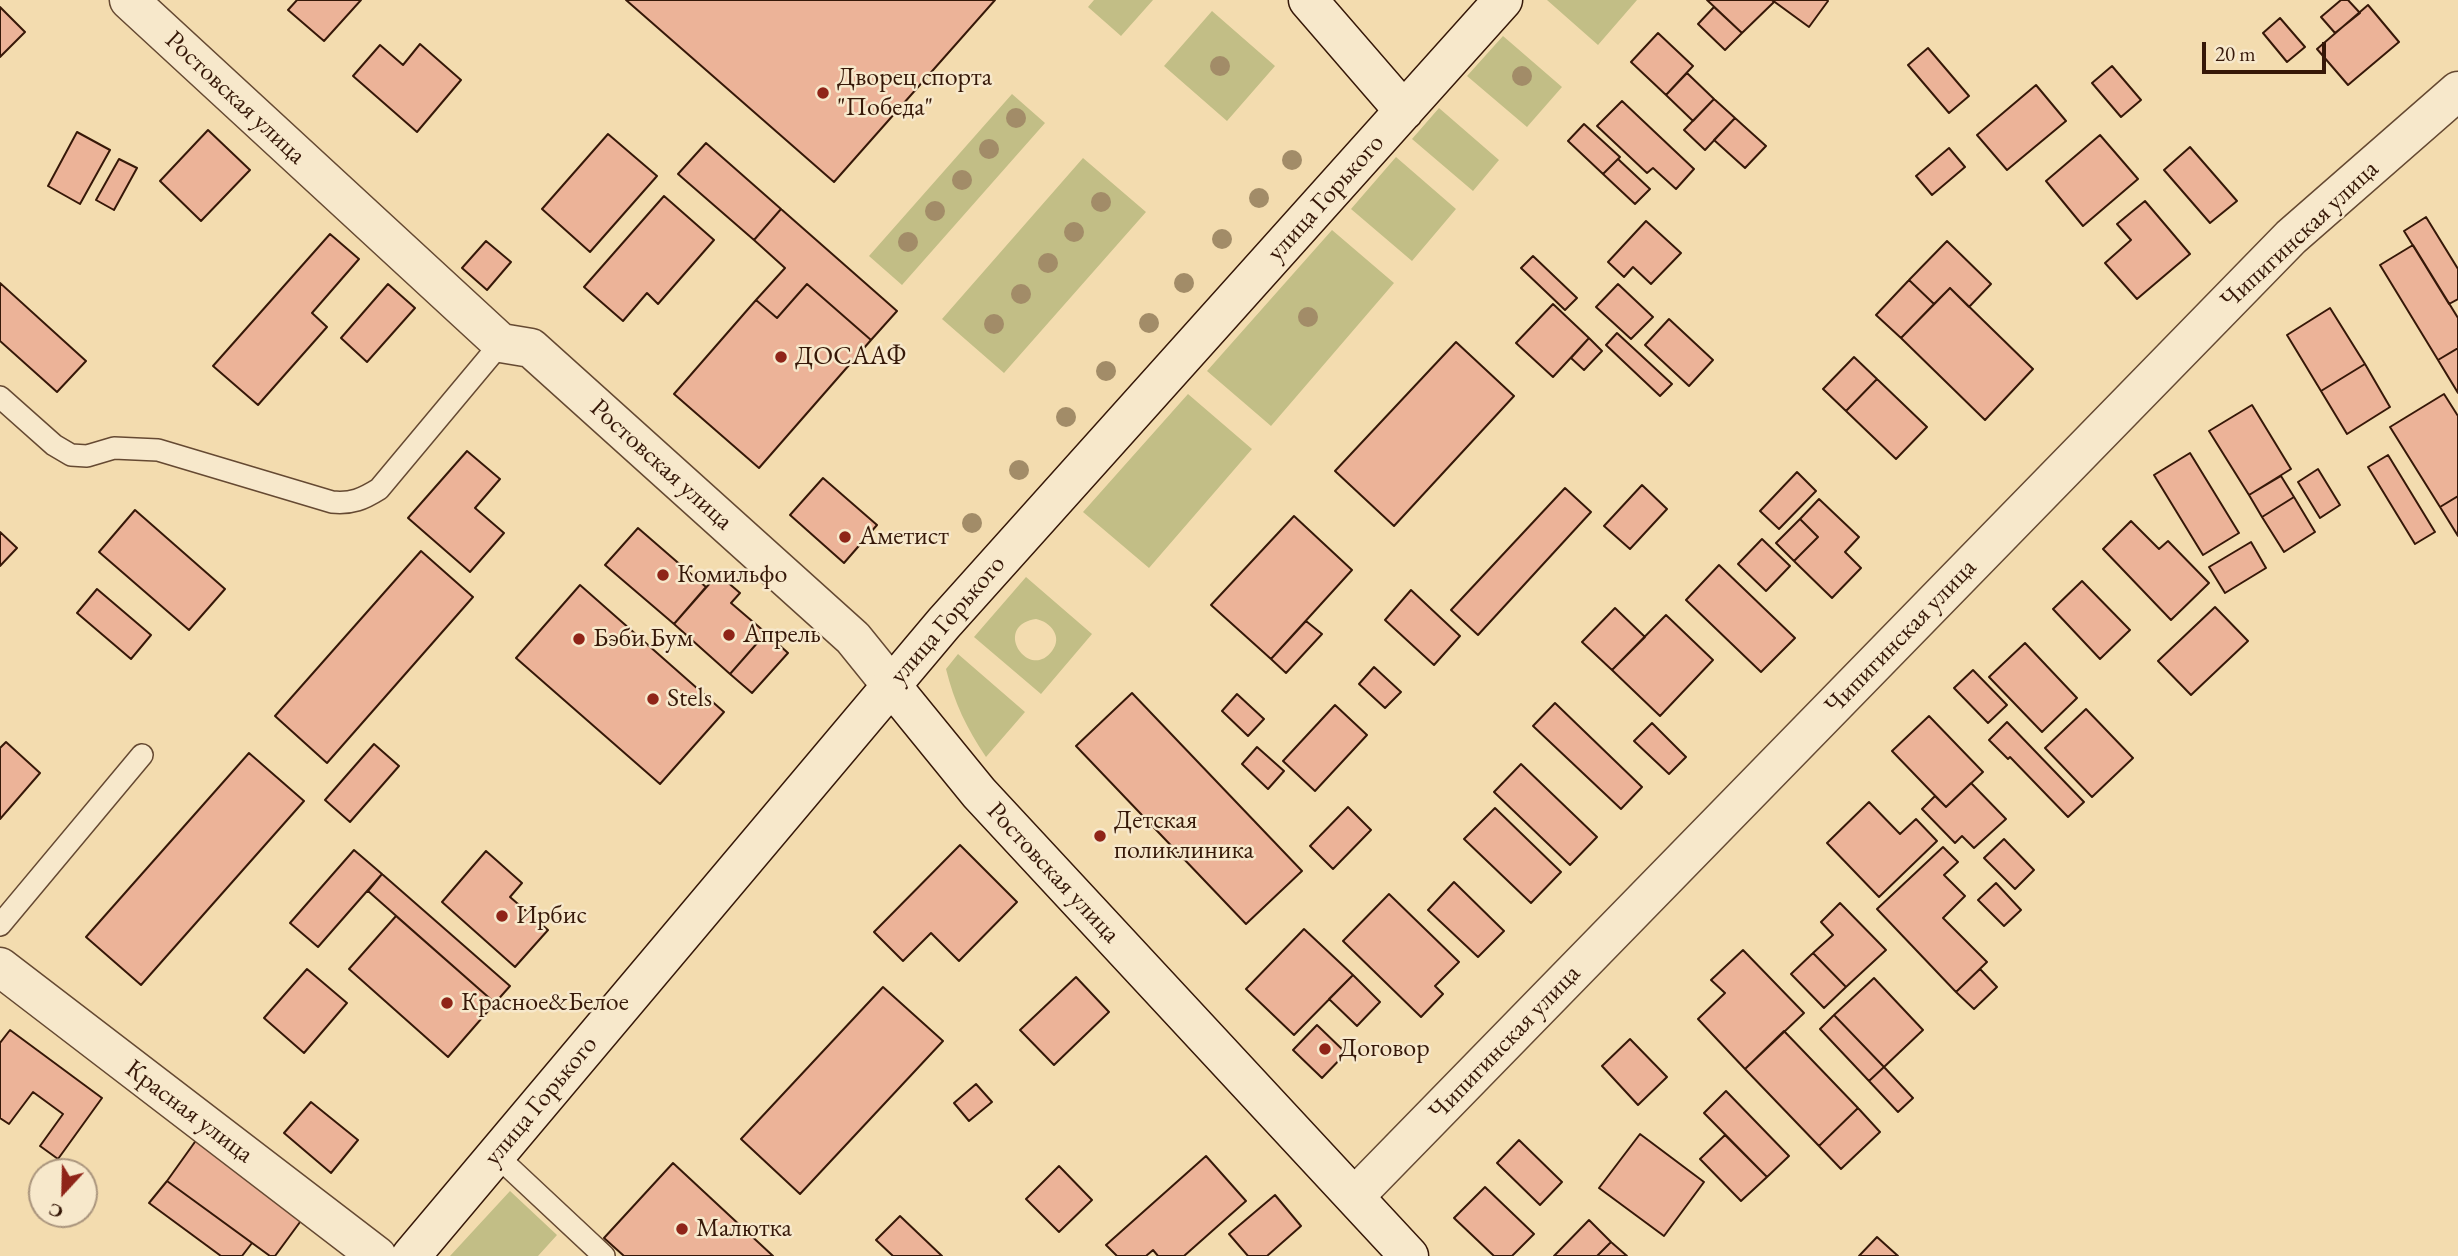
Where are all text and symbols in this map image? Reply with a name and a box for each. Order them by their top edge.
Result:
street label: Ростовская улица [158,25,312,171]
scale bar [2206,28,2330,72]
text: 20 m [2215,40,2256,67]
place label: Дворец спорта "Победа" [837,62,992,124]
marker: Дворец спорта "Победа" [815,85,831,101]
street label: улица Горького [1261,128,1391,268]
street label: Чипигинская улица [2214,154,2386,316]
place label: ДОСААФ [795,341,906,373]
marker: ДОСААФ [773,349,789,365]
street label: Ростовская улица [583,393,739,537]
place label: Аметист [859,521,949,553]
marker: Аметист [837,529,853,545]
street label: улица Горького [884,549,1012,691]
street label: Чипигинская улица [1819,553,1983,721]
place label: Комильфо [677,559,787,591]
marker: Комильфо [655,567,671,583]
place label: Апрель [743,619,821,651]
place label: Бэби Бум [593,623,693,655]
marker: Апрель [721,627,737,643]
marker: Бэби Бум [571,631,587,647]
place label: Stels [667,683,712,715]
marker: Stels [645,691,661,707]
street label: Ростовская улица [980,796,1126,950]
place label: Детская поликлиника [1114,805,1254,866]
marker: Детская поликлиника [1092,828,1108,844]
place label: Ирбис [516,900,587,932]
marker: Ирбис [494,908,510,924]
street label: Чипигинская улица [1423,959,1587,1127]
place label: Красное&Белое [461,987,629,1019]
marker: Красное&Белое [439,995,455,1011]
street label: улица Горького [478,1030,604,1172]
place label: Договор [1339,1033,1430,1065]
marker: Договор [1317,1041,1333,1057]
street label: Красная улица [119,1054,259,1170]
north arrow [28,1158,98,1228]
text: С [45,1197,67,1225]
place label: Малютка [696,1213,792,1245]
marker: Малютка [674,1221,690,1237]

